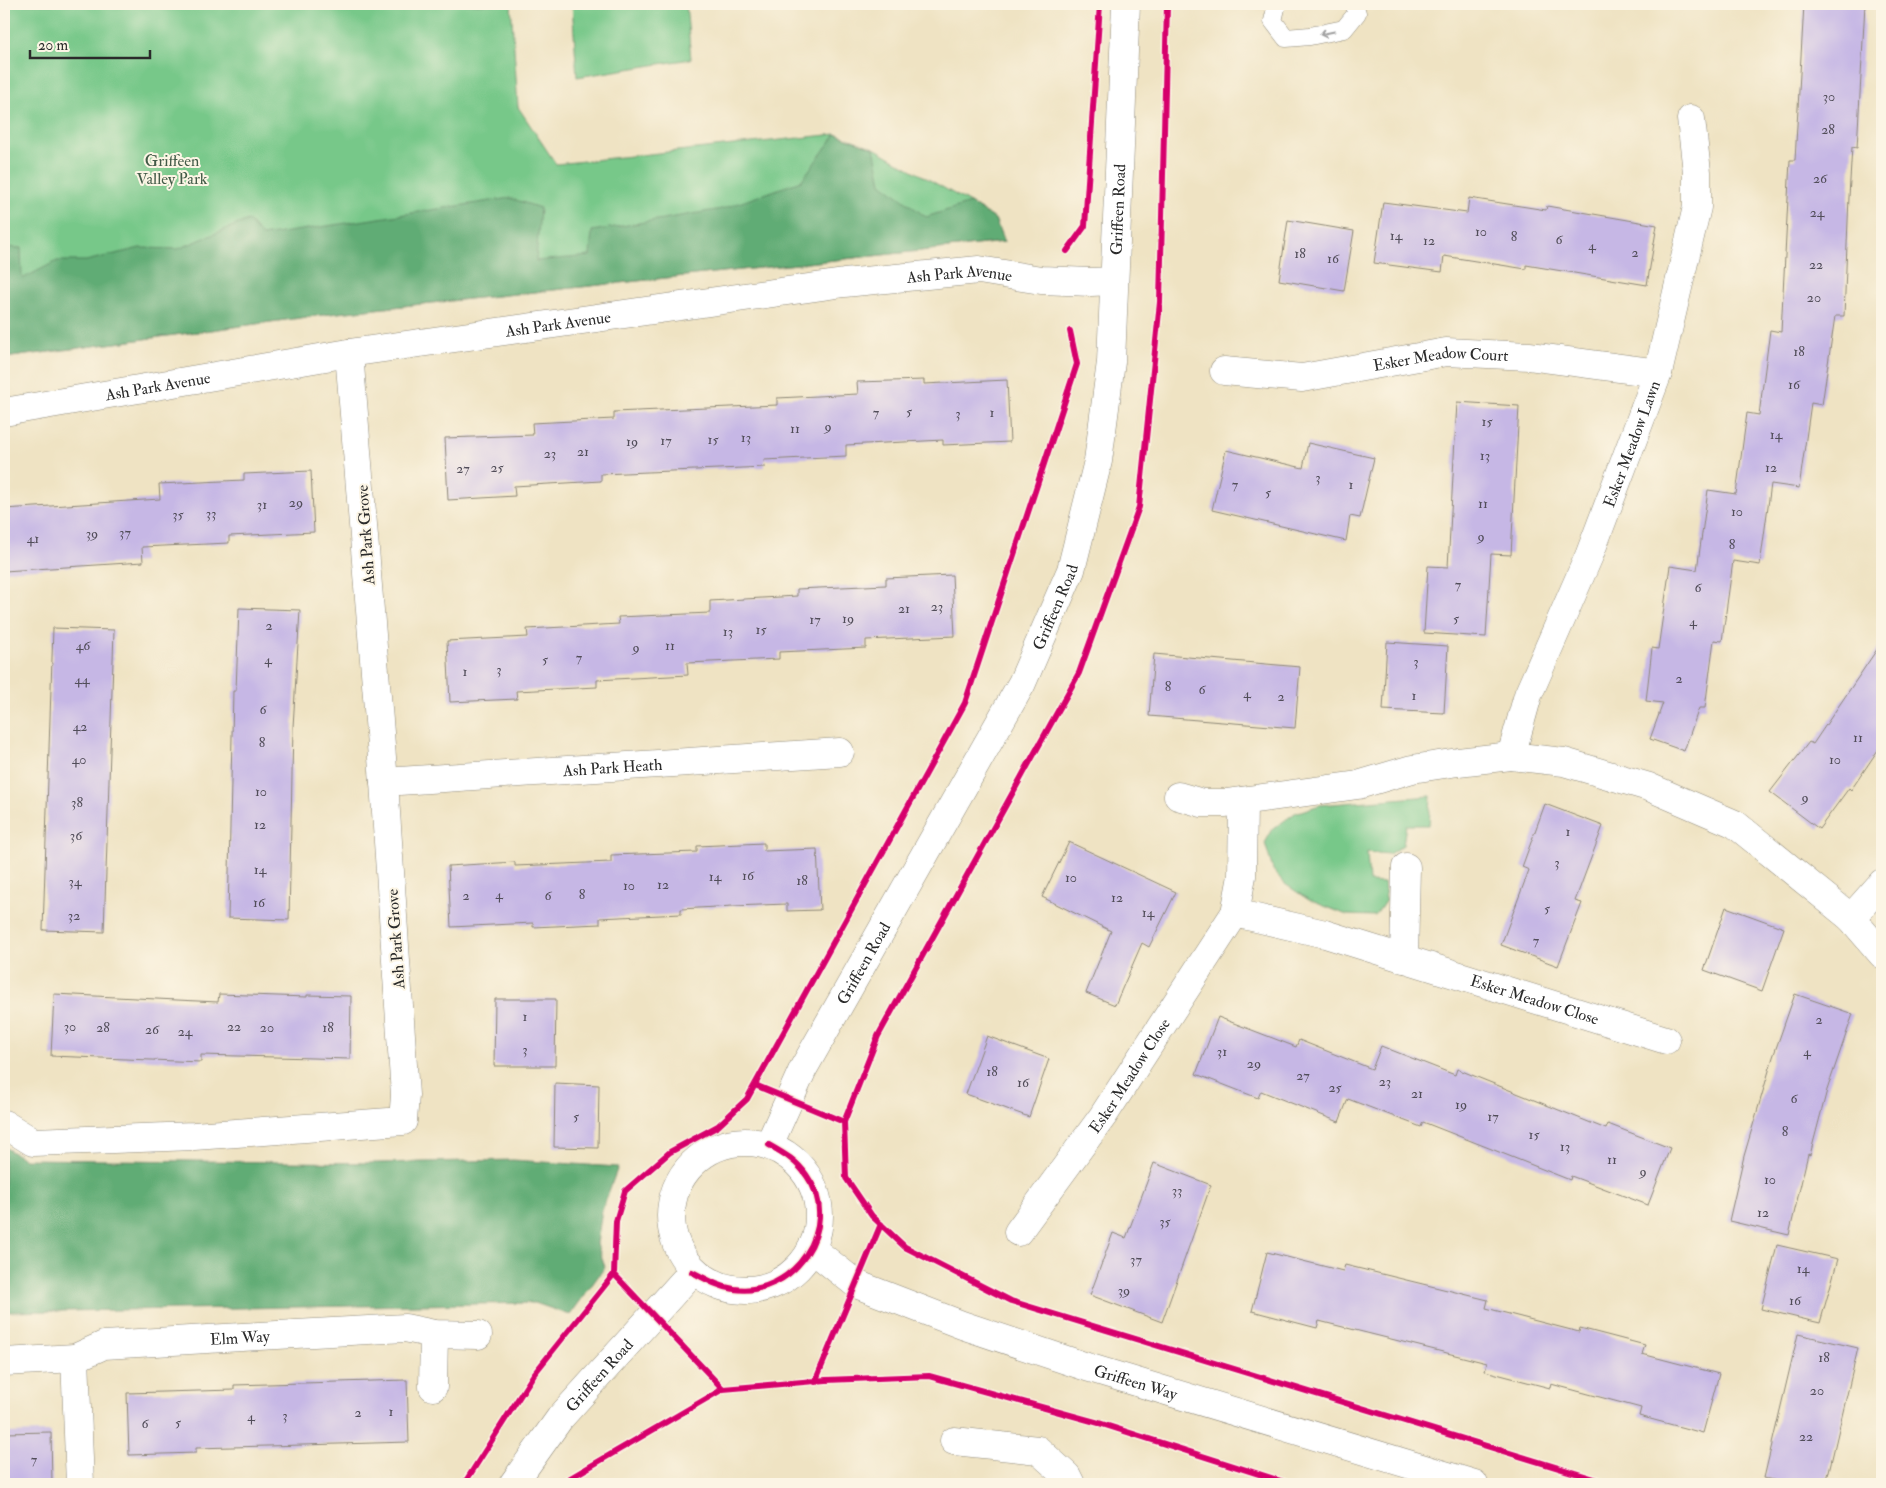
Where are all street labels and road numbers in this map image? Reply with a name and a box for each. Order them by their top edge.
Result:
street label: Griffeen Road [1106,163,1130,256]
street label: Ash Park Avenue [905,260,1014,288]
street label: Ash Park Avenue [503,307,612,342]
street label: Esker Meadow Court [1372,343,1509,376]
street label: Ash Park Avenue [103,368,212,406]
street label: Esker Meadow Lawn [1599,378,1665,510]
street label: Ash Park Grove [353,484,380,587]
street label: Griffeen Road [1029,562,1083,653]
street label: Ash Park Heath [561,755,664,781]
street label: Ash Park Grove [383,888,410,991]
street label: Griffeen Road [833,919,895,1008]
street label: Esker Meadow Close [1468,971,1601,1030]
street label: Esker Meadow Close [1085,1015,1175,1137]
street label: Elm Way [210,1326,271,1350]
street label: Griffeen Road [562,1335,638,1416]
street label: Griffeen Way [1091,1361,1180,1405]

